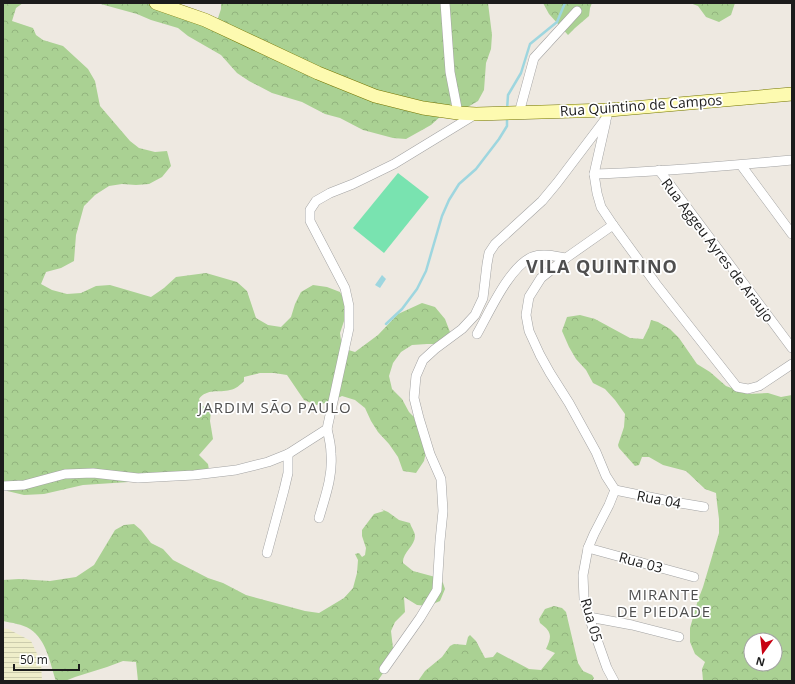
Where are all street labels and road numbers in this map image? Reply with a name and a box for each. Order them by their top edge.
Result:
street label: Rua Quintino de Campos [559,90,723,120]
street label: Rua Aggeu Ayres de Araujo [658,174,778,326]
street label: Rua 04 [635,485,683,513]
street label: Rua 03 [617,547,665,577]
street label: Rua 05 [577,596,607,644]

